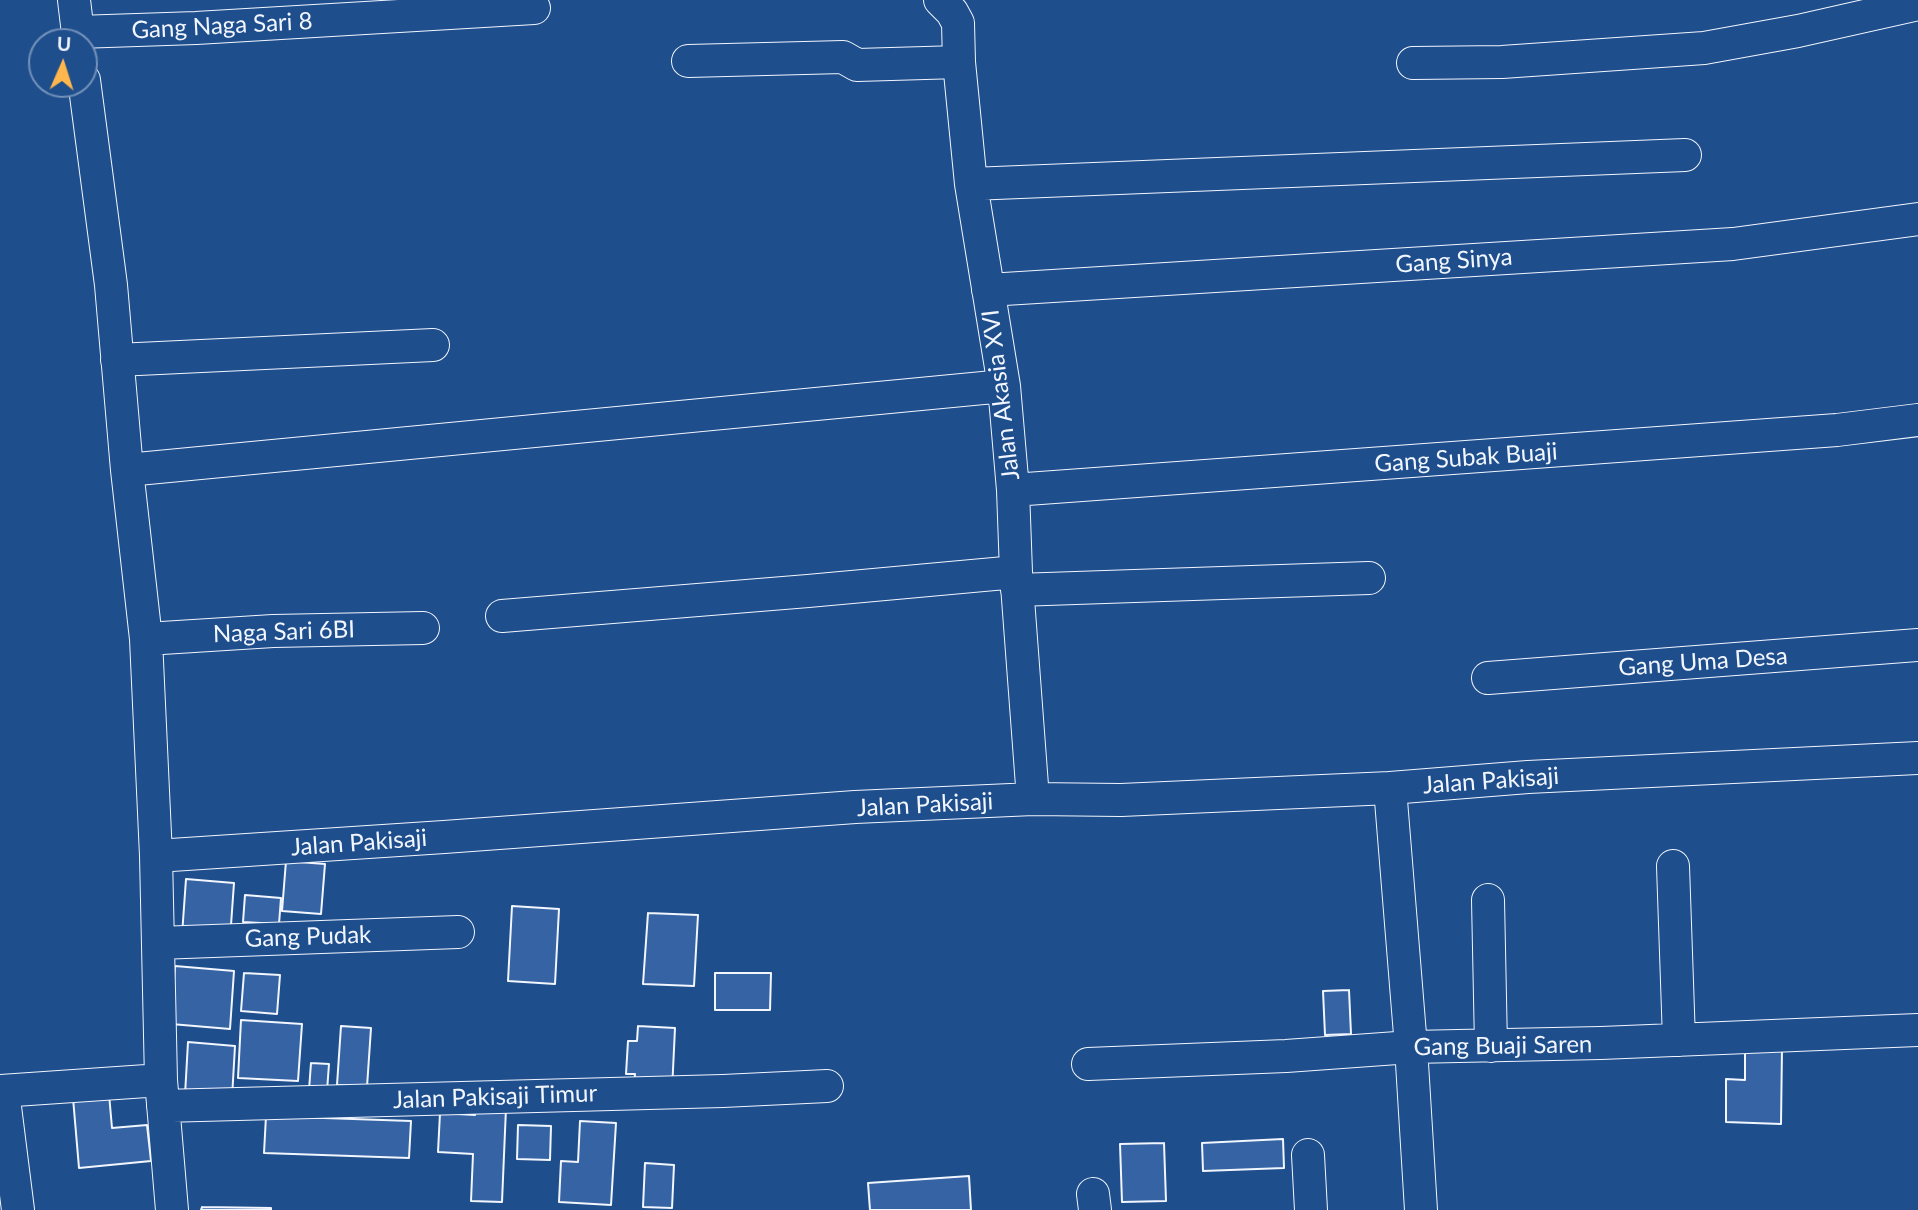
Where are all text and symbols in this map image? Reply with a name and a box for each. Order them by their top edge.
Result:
street label: Gang Naga Sari 8 [131,7,313,45]
north arrow [28,28,98,98]
text: U [56,32,72,55]
street label: Gang Sinya [1395,243,1513,279]
street label: Jalan Akasia XVI [976,308,1026,482]
street label: Gang Subak Buaji [1374,437,1558,479]
street label: Naga Sari 6BI [213,615,355,649]
street label: Gang Uma Desa [1617,642,1789,682]
street label: Jalan Pakisaji [1422,762,1560,800]
street label: Jalan Pakisaji [856,787,994,823]
street label: Jalan Pakisaji [290,824,428,862]
street label: Gang Pudak [244,920,372,954]
street label: Gang Buaji Saren [1413,1030,1593,1062]
street label: Jalan Pakisaji Timur [392,1079,598,1115]

